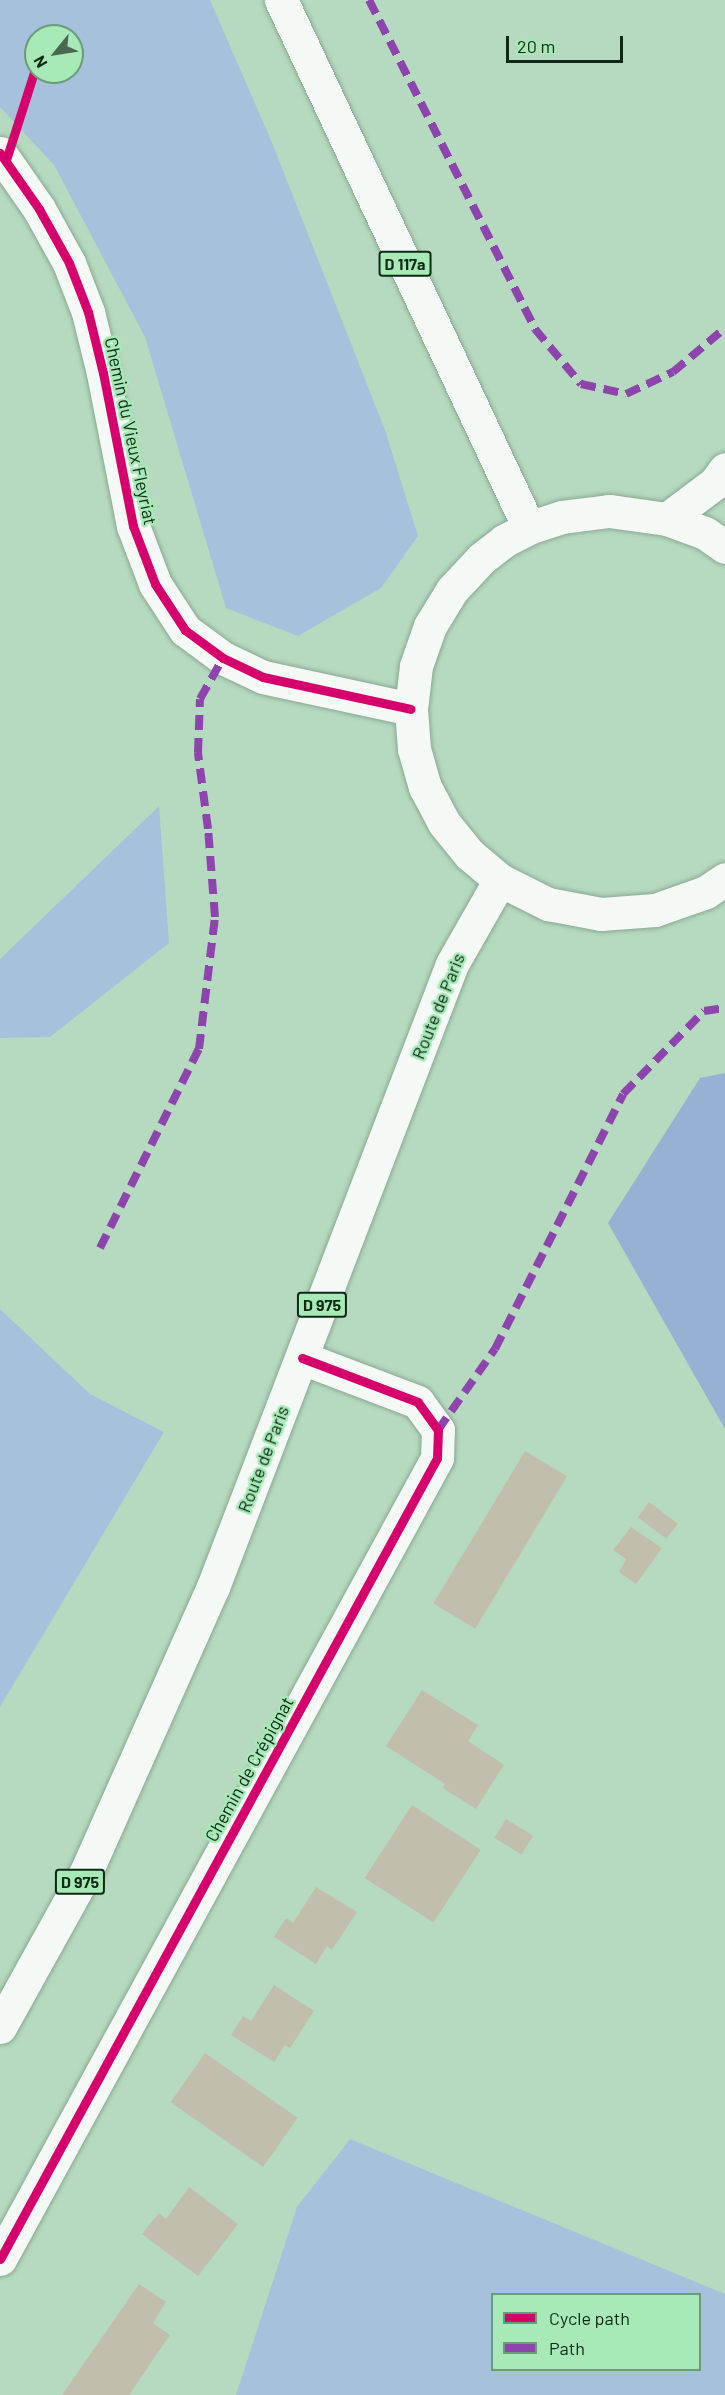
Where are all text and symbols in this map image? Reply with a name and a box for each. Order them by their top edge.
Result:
north arrow [24,24,84,84]
scale bar [509,24,626,62]
text: 20 m [517,35,555,57]
text: N [29,53,51,72]
road number: D 117a [378,251,432,277]
street label: Chemin du Vieux Fleyriat [101,335,161,527]
street label: Route de Paris [407,950,469,1062]
road number: D 975 [296,1292,348,1318]
street label: Route de Paris [233,1403,293,1515]
street label: Chemin de Crépignat [200,1693,298,1845]
road number: D 975 [54,1869,106,1895]
legend [491,2293,701,2371]
text: Cycle path [549,2307,630,2329]
text: Path [549,2337,585,2359]

